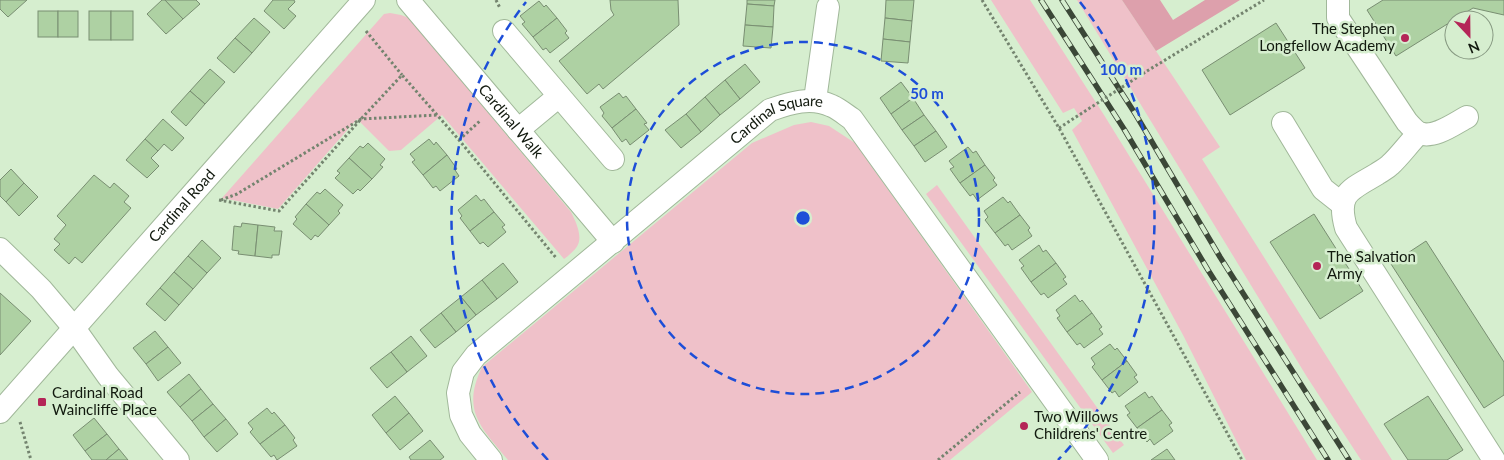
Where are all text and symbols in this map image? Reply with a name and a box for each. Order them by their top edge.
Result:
north arrow [1444,10,1494,60]
place label: The Stephen Longfellow Academy [1259,19,1395,54]
marker: The Stephen Longfellow Academy [1399,32,1411,44]
text: N [1466,38,1482,57]
text: 100 m [1100,60,1142,78]
street label: Cardinal Walk [475,80,548,162]
text: 50 m [910,84,944,102]
street label: Cardinal Square [726,91,825,148]
street label: Cardinal Road [144,165,218,245]
centre of rings [794,209,812,227]
place label: The Salvation Army [1327,247,1416,282]
marker: The Salvation Army [1311,260,1323,272]
place label: Cardinal Road Waincliffe Place [52,383,157,418]
marker: Cardinal Road Waincliffe Place [36,396,48,408]
place label: Two Willows Childrens' Centre [1034,407,1147,442]
marker: Two Willows Childrens' Centre [1018,420,1030,432]

